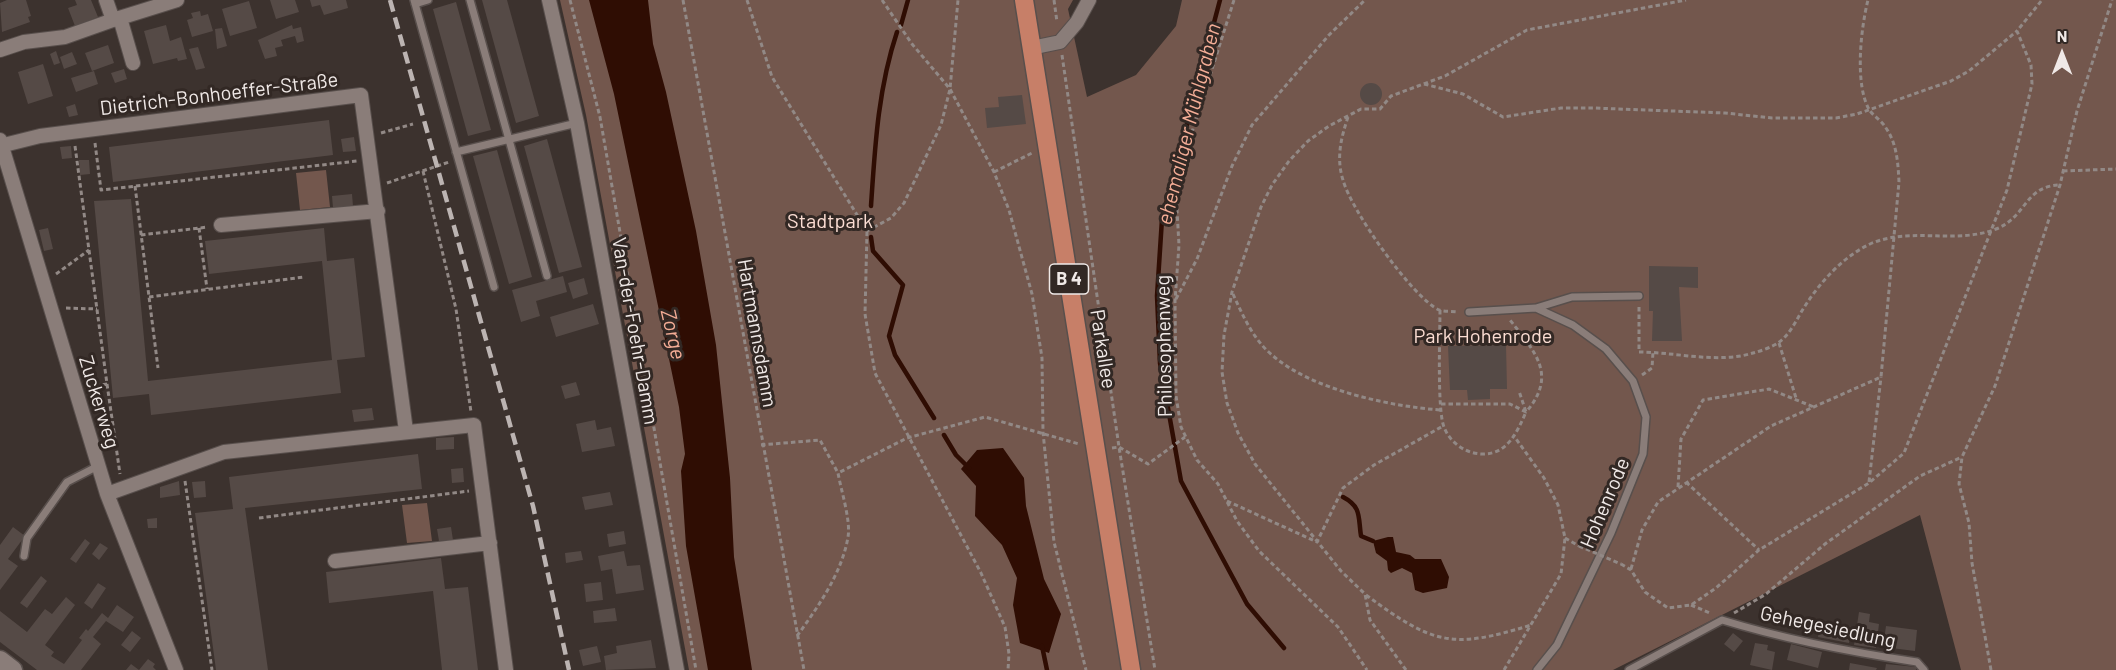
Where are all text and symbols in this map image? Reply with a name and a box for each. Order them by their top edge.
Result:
water label: ehemaliger Mühlgraben [1152,21,1226,227]
north arrow [2032,24,2092,84]
text: N [2057,26,2067,45]
street label: Dietrich-Bonhoeffer-Straße [98,67,340,121]
park label: Stadtpark [787,209,873,233]
street label: Van-der-Foehr-Damm [607,236,663,426]
street label: Hartmannsdamm [732,257,782,409]
road number: B 4 [1050,264,1088,294]
street label: Philosophenweg [1151,275,1177,417]
water label: Zorge [655,306,691,362]
street label: Parkallee [1085,308,1121,390]
park label: Park Hohenrode [1413,324,1553,348]
street label: Zuckerweg [74,353,124,451]
street label: Hohenrode [1575,454,1635,552]
street label: Gehegesiedlung [1758,601,1898,653]

